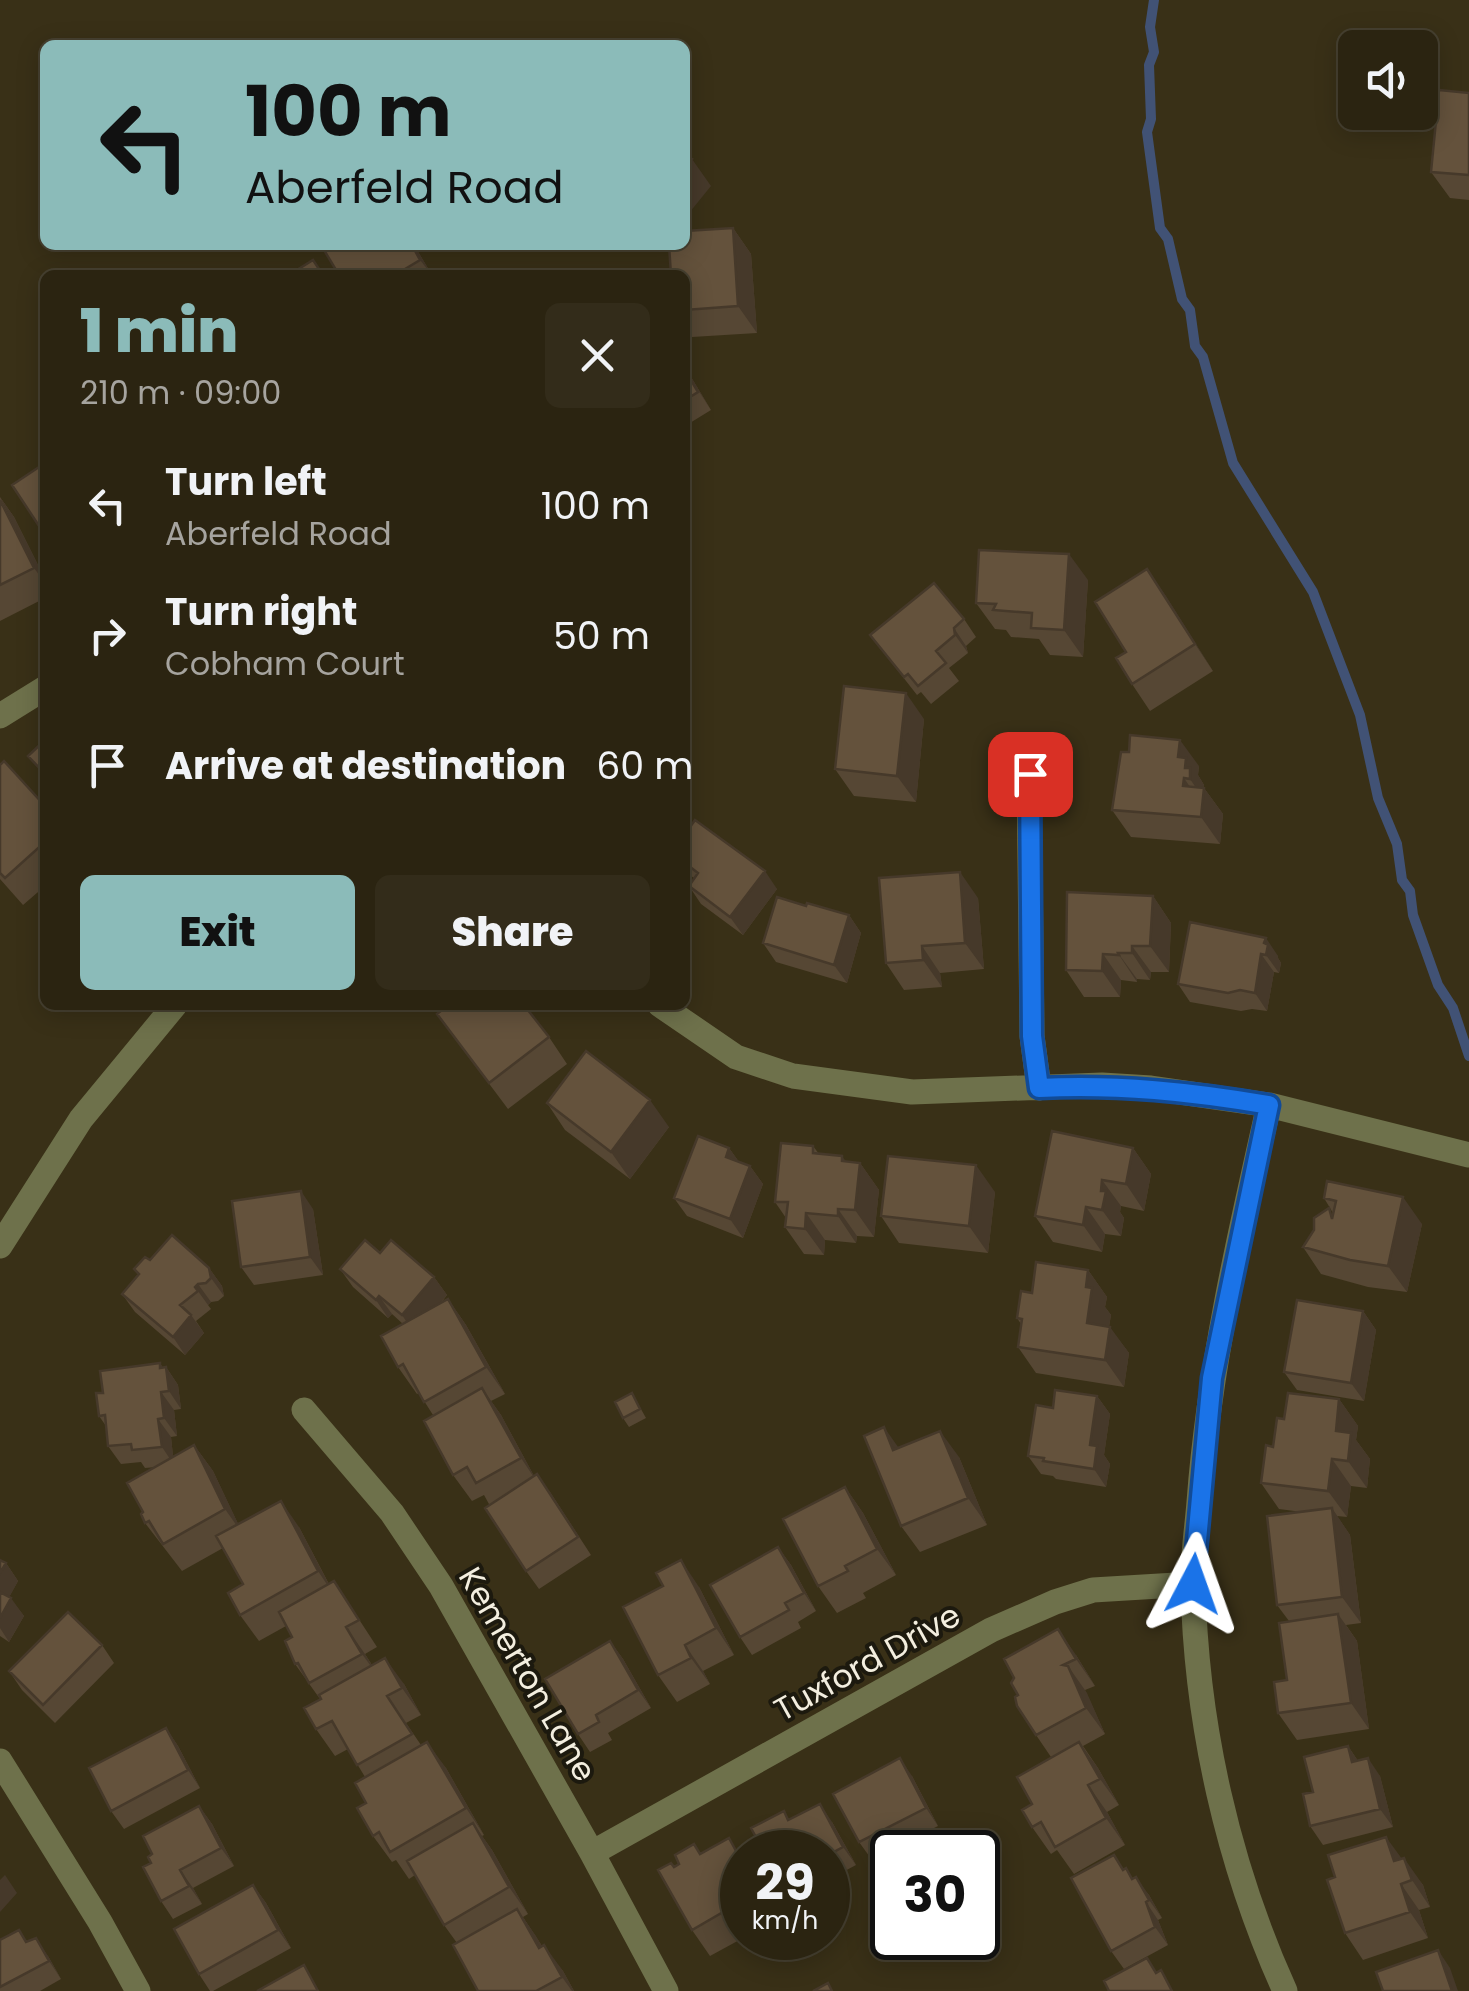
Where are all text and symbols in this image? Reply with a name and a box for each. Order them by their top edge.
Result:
map controls [1338,30,1438,130]
button: sound [1338,30,1438,130]
text: 100 m [245,62,452,161]
icon: left [80,80,210,210]
text: Aberfeld Road [245,156,564,219]
text: 1 min [80,289,238,373]
button: close [545,303,650,408]
text: 210 m · 09:00 [80,370,281,415]
text: Turn left [165,455,327,508]
icon: left [80,478,135,533]
text: 100 m [541,479,650,532]
text: Aberfeld Road [165,511,392,556]
text: Turn right [165,585,357,638]
icon: right [80,608,135,663]
text: 50 m [553,609,650,662]
text: Cobham Court [165,641,405,686]
pin [988,732,1073,817]
icon: arrive [80,738,135,793]
text: Arrive at destination [165,739,566,792]
text: 60 m [596,739,694,792]
icon: arrive [1003,747,1058,802]
button: Exit [80,875,355,990]
button: Share [375,875,650,990]
position arrow [1141,1532,1245,1636]
street label: Kemerton Lane [448,1559,608,1789]
street label: Tuxford Drive [766,1592,968,1732]
speed limit sign: 30 [870,1830,1000,1960]
text: 29 [755,1847,815,1918]
text: km/h [752,1903,818,1938]

